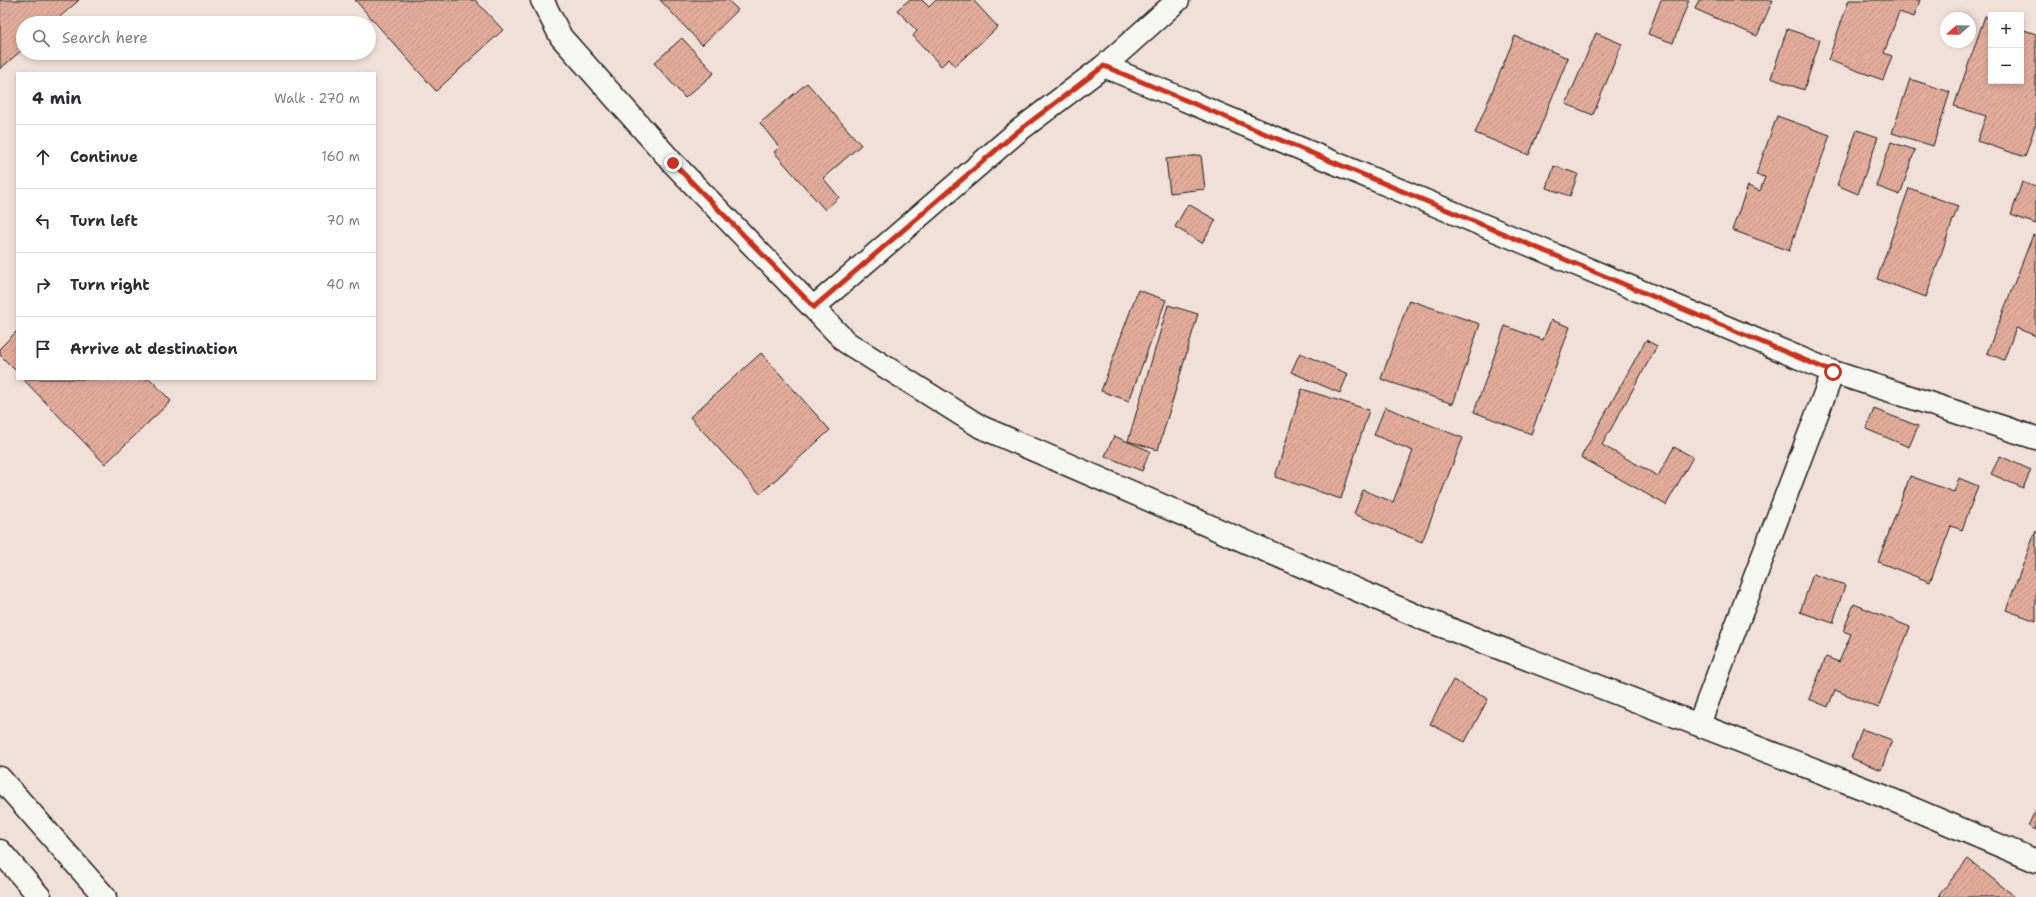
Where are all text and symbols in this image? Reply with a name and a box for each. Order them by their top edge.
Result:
north arrow [1940,12,1976,48]
map controls [1988,12,2024,84]
button: + [1988,12,2024,48]
search box [16,16,376,60]
icon: search [30,27,52,49]
text: Search here [62,28,148,48]
button: − [1988,48,2024,84]
text: 4 min [32,87,82,109]
text: Walk · 270 m [274,90,360,107]
icon: ahead [32,146,54,168]
text: Continue [70,147,138,167]
text: 160 m [322,148,360,165]
route end [664,154,682,172]
icon: left [32,210,54,232]
text: Turn left [70,211,138,231]
text: 70 m [326,212,360,229]
icon: right [32,274,54,296]
text: Turn right [70,275,150,295]
text: 40 m [326,276,360,293]
icon: arrive [32,338,54,360]
text: Arrive at destination [70,339,238,359]
route start [1824,363,1842,381]

